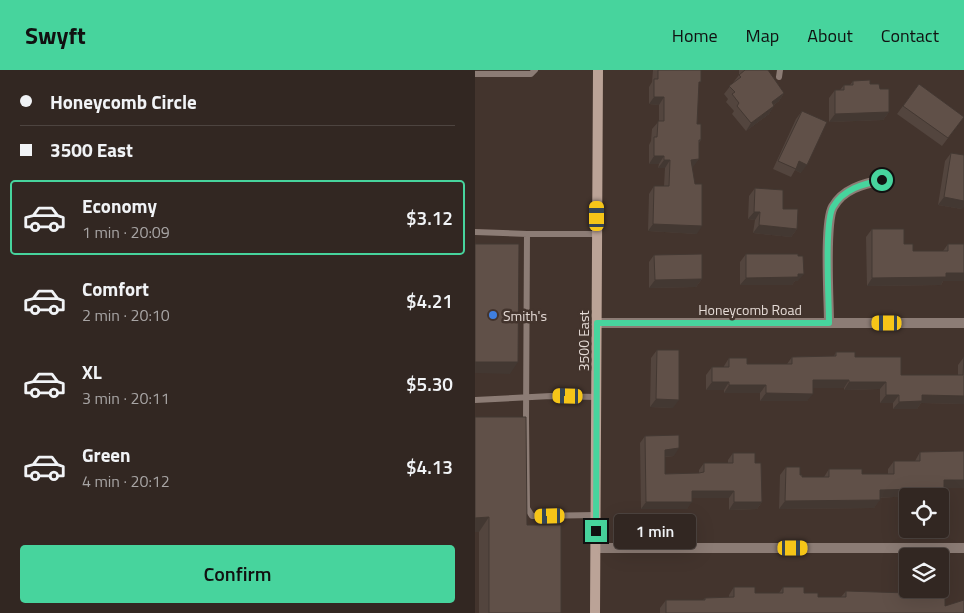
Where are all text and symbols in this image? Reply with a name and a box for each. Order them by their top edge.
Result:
text: Swyft [25,17,86,53]
text: Home [672,22,718,49]
text: Map [746,22,779,49]
text: About [807,22,853,49]
text: Contact [881,22,939,49]
text: Honeycomb Circle [50,87,197,116]
text: 3500 East [50,135,133,164]
route start [871,169,893,191]
text: Economy [82,191,157,220]
icon: car [22,195,67,240]
car [589,201,604,231]
text: $3.12 [406,203,453,232]
text: 1 min · 20:09 [82,220,170,244]
text: Comfort [82,274,149,303]
icon: car [22,278,67,323]
text: $4.21 [406,286,453,315]
street label: Honeycomb Road [698,299,802,320]
text: 2 min · 20:10 [82,303,170,327]
place label: Smith's [503,305,547,326]
marker: Smith's [487,309,499,321]
street label: 3500 East [573,311,594,371]
car [872,316,902,331]
text: XL [82,357,102,386]
icon: car [22,361,67,406]
text: $5.30 [406,369,453,398]
text: 3 min · 20:11 [82,386,170,410]
car [552,388,583,404]
text: Green [82,440,131,469]
icon: car [22,444,67,489]
text: $4.13 [406,452,453,481]
text: 4 min · 20:12 [82,469,170,493]
map controls [899,488,949,598]
button: locate [899,488,949,538]
car [534,508,565,524]
callout: 1 min [613,514,696,548]
text: 1 min [636,519,674,543]
route end [585,520,607,542]
car [778,541,808,556]
button: Confirm [20,545,455,603]
button: layers [899,548,949,598]

